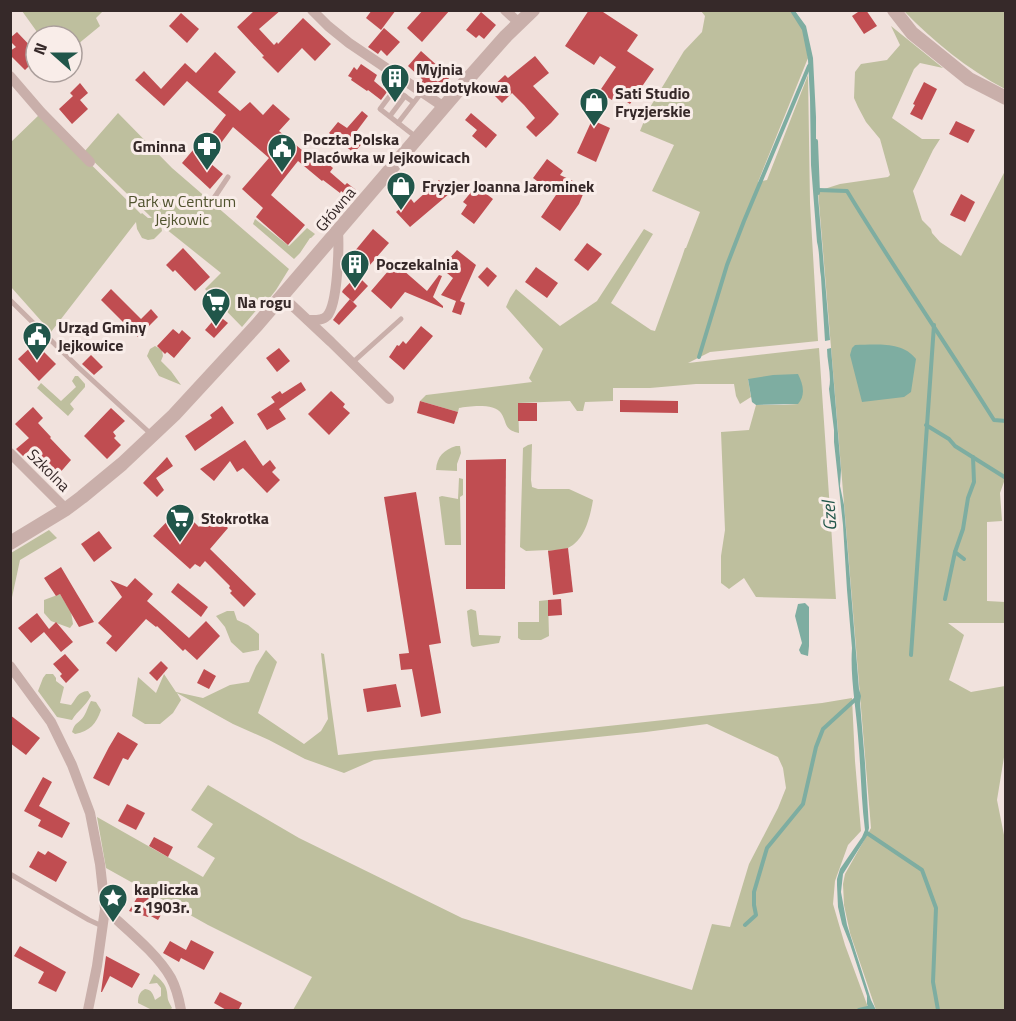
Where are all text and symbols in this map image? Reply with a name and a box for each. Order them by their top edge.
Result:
north arrow [24,24,84,84]
text: N [27,39,53,58]
place label: Myjnia bezdotykowa [416,57,508,99]
building icon: Myjnia bezdotykowa [379,62,411,104]
place label: Sati Studio Fryzjerskie [615,81,691,123]
shop icon: Sati Studio Fryzjerskie [578,86,610,128]
place label: Poczta Polska Placówka w Jejkowicach [303,127,470,169]
pharmacy icon: Gminna [191,130,223,172]
public building icon: Poczta Polska Placówka w Jejkowicach [266,132,298,174]
place label: Gminna [133,134,186,158]
shop icon: Fryzjer Joanna Jarominek [385,170,417,212]
place label: Fryzjer Joanna Jarominek [422,174,595,198]
street label: Główna [309,181,361,237]
park label: Park w Centrum Jejkowic [128,189,236,231]
building icon: Poczekalnia [339,248,371,290]
place label: Poczekalnia [376,252,458,276]
supermarket icon: Na rogu [200,286,232,328]
place label: Na rogu [237,290,292,314]
place label: Urząd Gminy Jejkowice [58,315,146,357]
public building icon: Urząd Gminy Jejkowice [21,320,53,362]
street label: Szkolna [22,443,76,497]
water label: Gzel [814,498,844,532]
supermarket icon: Stokrotka [164,502,196,544]
place label: Stokrotka [201,506,269,530]
place label: kapliczka z 1903r. [134,877,198,919]
place icon: kapliczka z 1903r. [97,882,129,924]

